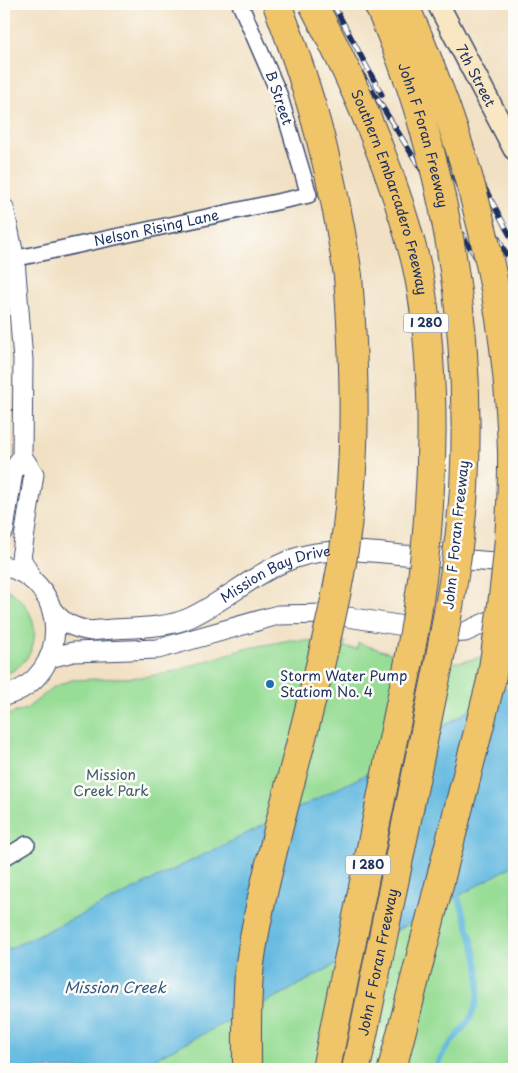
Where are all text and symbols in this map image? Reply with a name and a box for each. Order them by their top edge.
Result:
street label: 7th Street [451,41,501,111]
street label: John F Foran Freeway [393,59,454,209]
street label: B Street [260,68,299,128]
street label: Southern Embarcadero Freeway [346,86,433,296]
street label: Nelson Rising Lane [92,204,221,251]
road number: I 280 [404,314,448,332]
street label: John F Foran Freeway [437,459,474,611]
street label: Mission Bay Drive [216,540,331,608]
place label: Storm Water Pump Statiom No. 4 [280,665,407,702]
marker: Storm Water Pump Statiom No. 4 [264,678,276,690]
park label: Mission Creek Park [73,764,149,801]
road number: I 280 [346,856,390,874]
street label: John F Foran Freeway [352,886,403,1038]
water label: Mission Creek [64,975,167,998]

